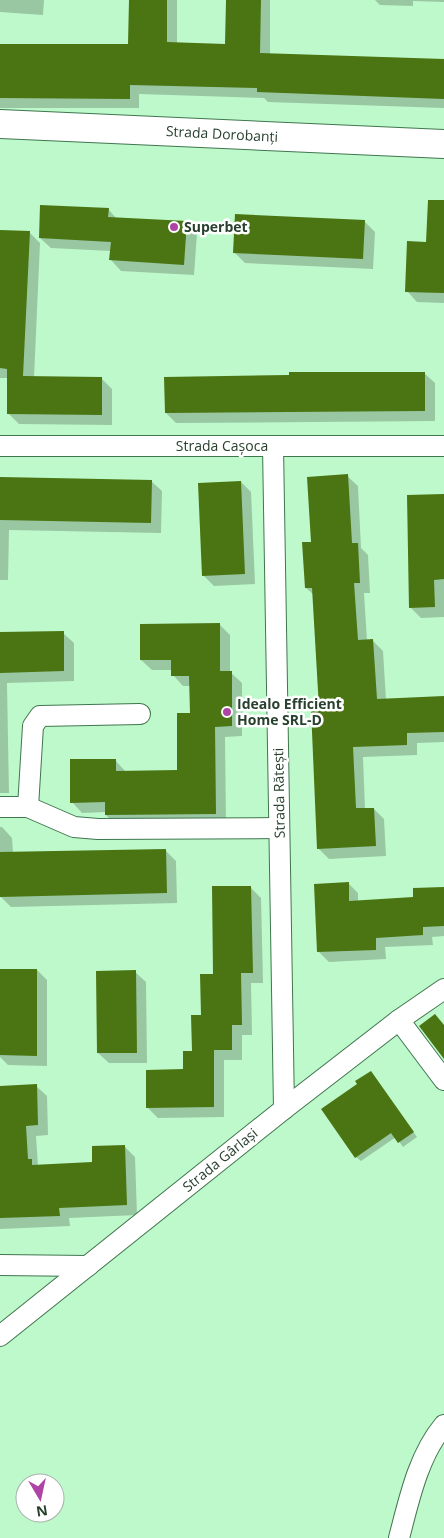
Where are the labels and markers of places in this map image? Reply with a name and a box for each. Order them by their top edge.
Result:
place label: Superbet [184,217,248,236]
marker: Superbet [168,221,180,233]
place label: Idealo Efficient Home SRL-D [237,694,342,729]
marker: Idealo Efficient Home SRL-D [221,706,233,718]

